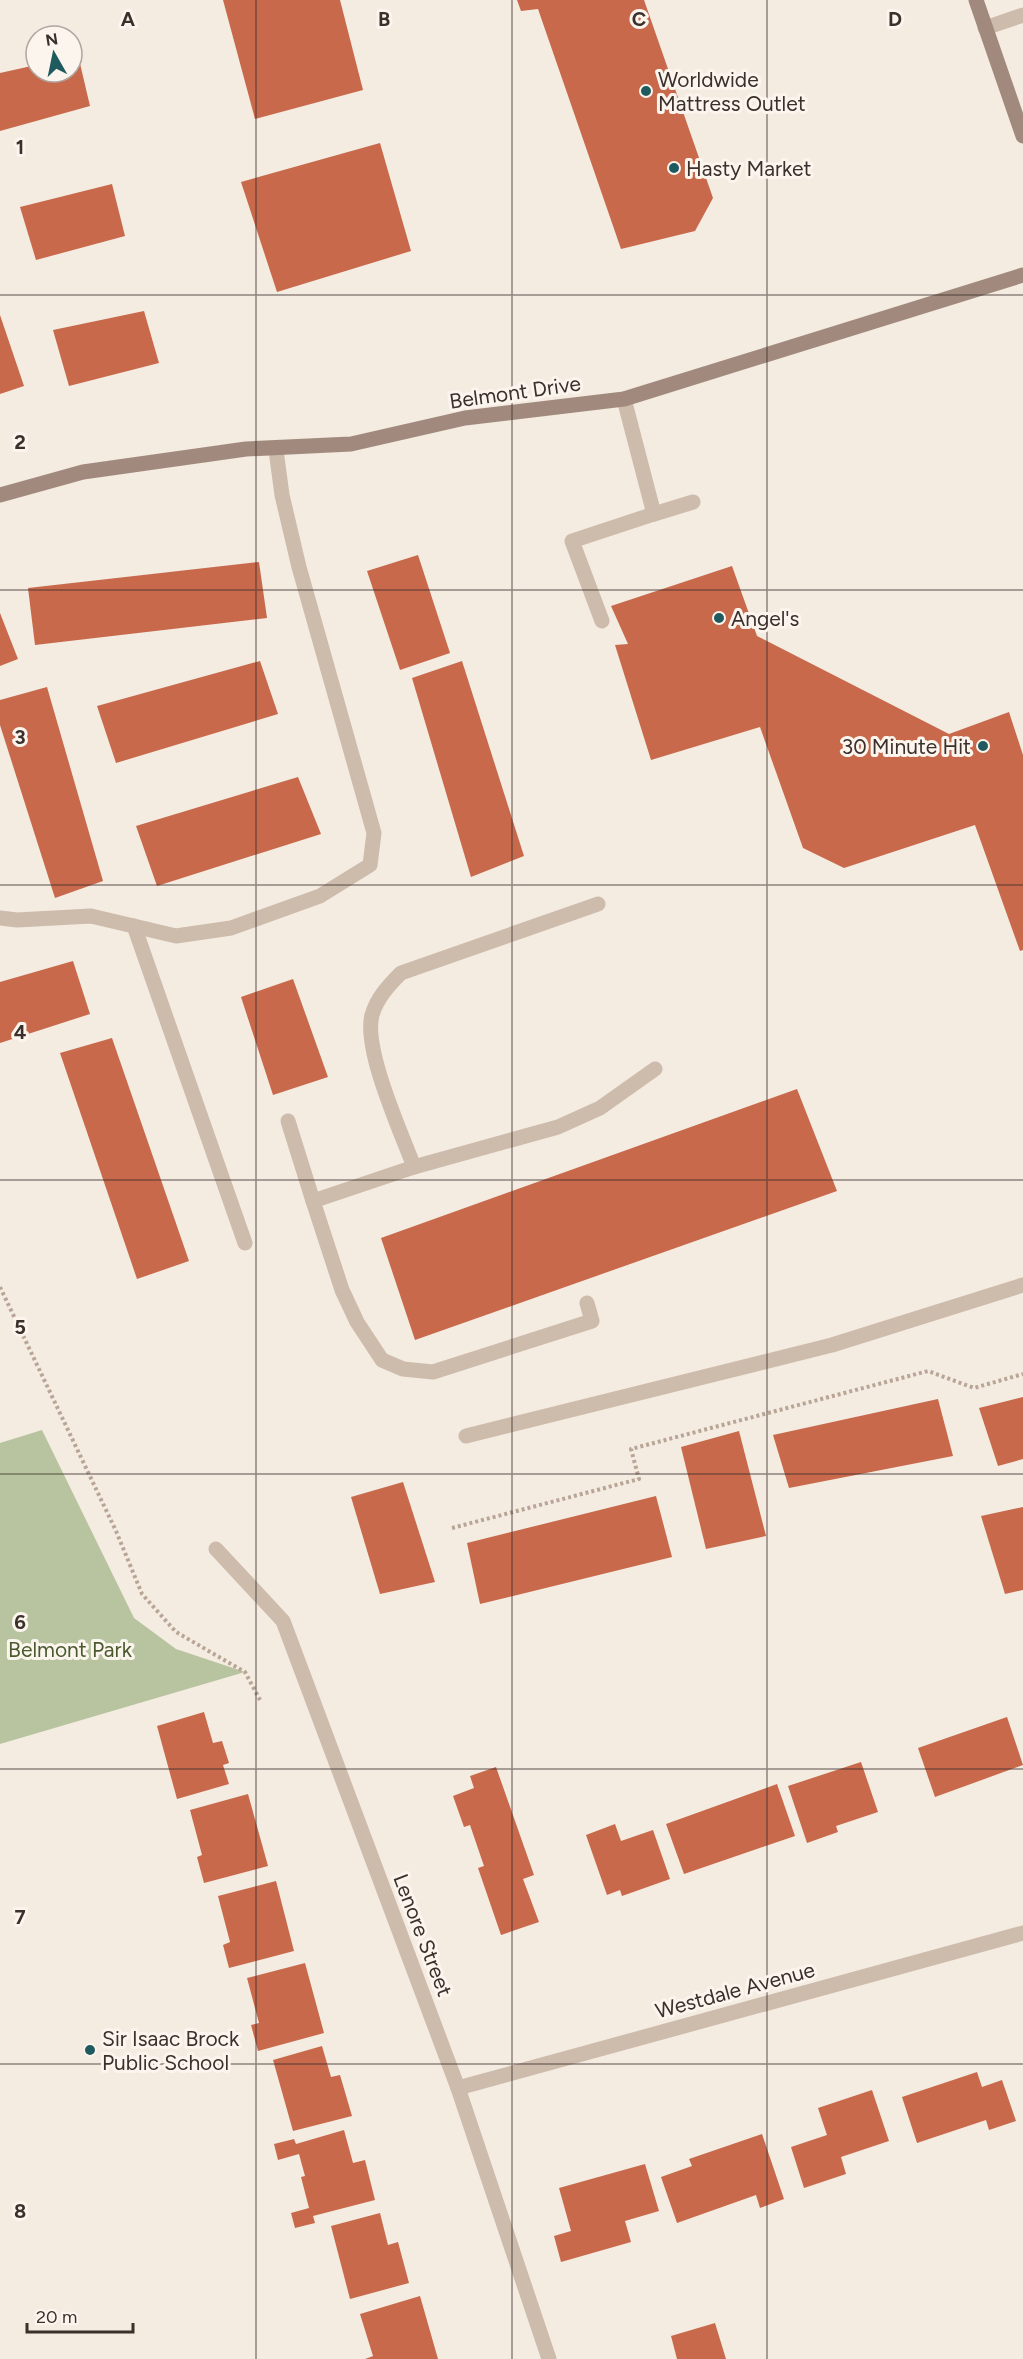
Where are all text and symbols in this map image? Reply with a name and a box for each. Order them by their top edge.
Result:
text: A [121,7,136,31]
text: B [378,7,390,31]
text: C [632,7,646,31]
text: D [888,7,902,31]
north arrow [24,24,84,84]
text: N [44,29,59,50]
place label: Worldwide Mattress Outlet [658,67,806,116]
marker: Worldwide Mattress Outlet [639,84,653,98]
text: 1 [16,135,24,159]
place label: Hasty Market [686,156,811,181]
marker: Hasty Market [667,161,681,175]
street label: Belmont Drive [448,370,582,414]
text: 2 [14,430,26,454]
place label: Angel's [731,606,799,631]
marker: Angel's [712,611,726,625]
text: 3 [14,725,26,749]
place label: 30 Minute Hit [842,734,971,759]
marker: 30 Minute Hit [976,739,990,753]
text: 4 [14,1020,27,1044]
text: 5 [14,1315,26,1339]
text: 6 [14,1610,26,1634]
park label: Belmont Park [8,1637,133,1662]
street label: Lenore Street [388,1870,458,2000]
text: 7 [14,1905,26,1929]
street label: Westdale Avenue [653,1957,817,2023]
place label: Sir Isaac Brock Public School [102,2026,240,2075]
marker: Sir Isaac Brock Public School [83,2043,97,2057]
text: 8 [14,2199,26,2223]
scale bar [27,2296,134,2334]
text: 20 m [36,2306,77,2328]

